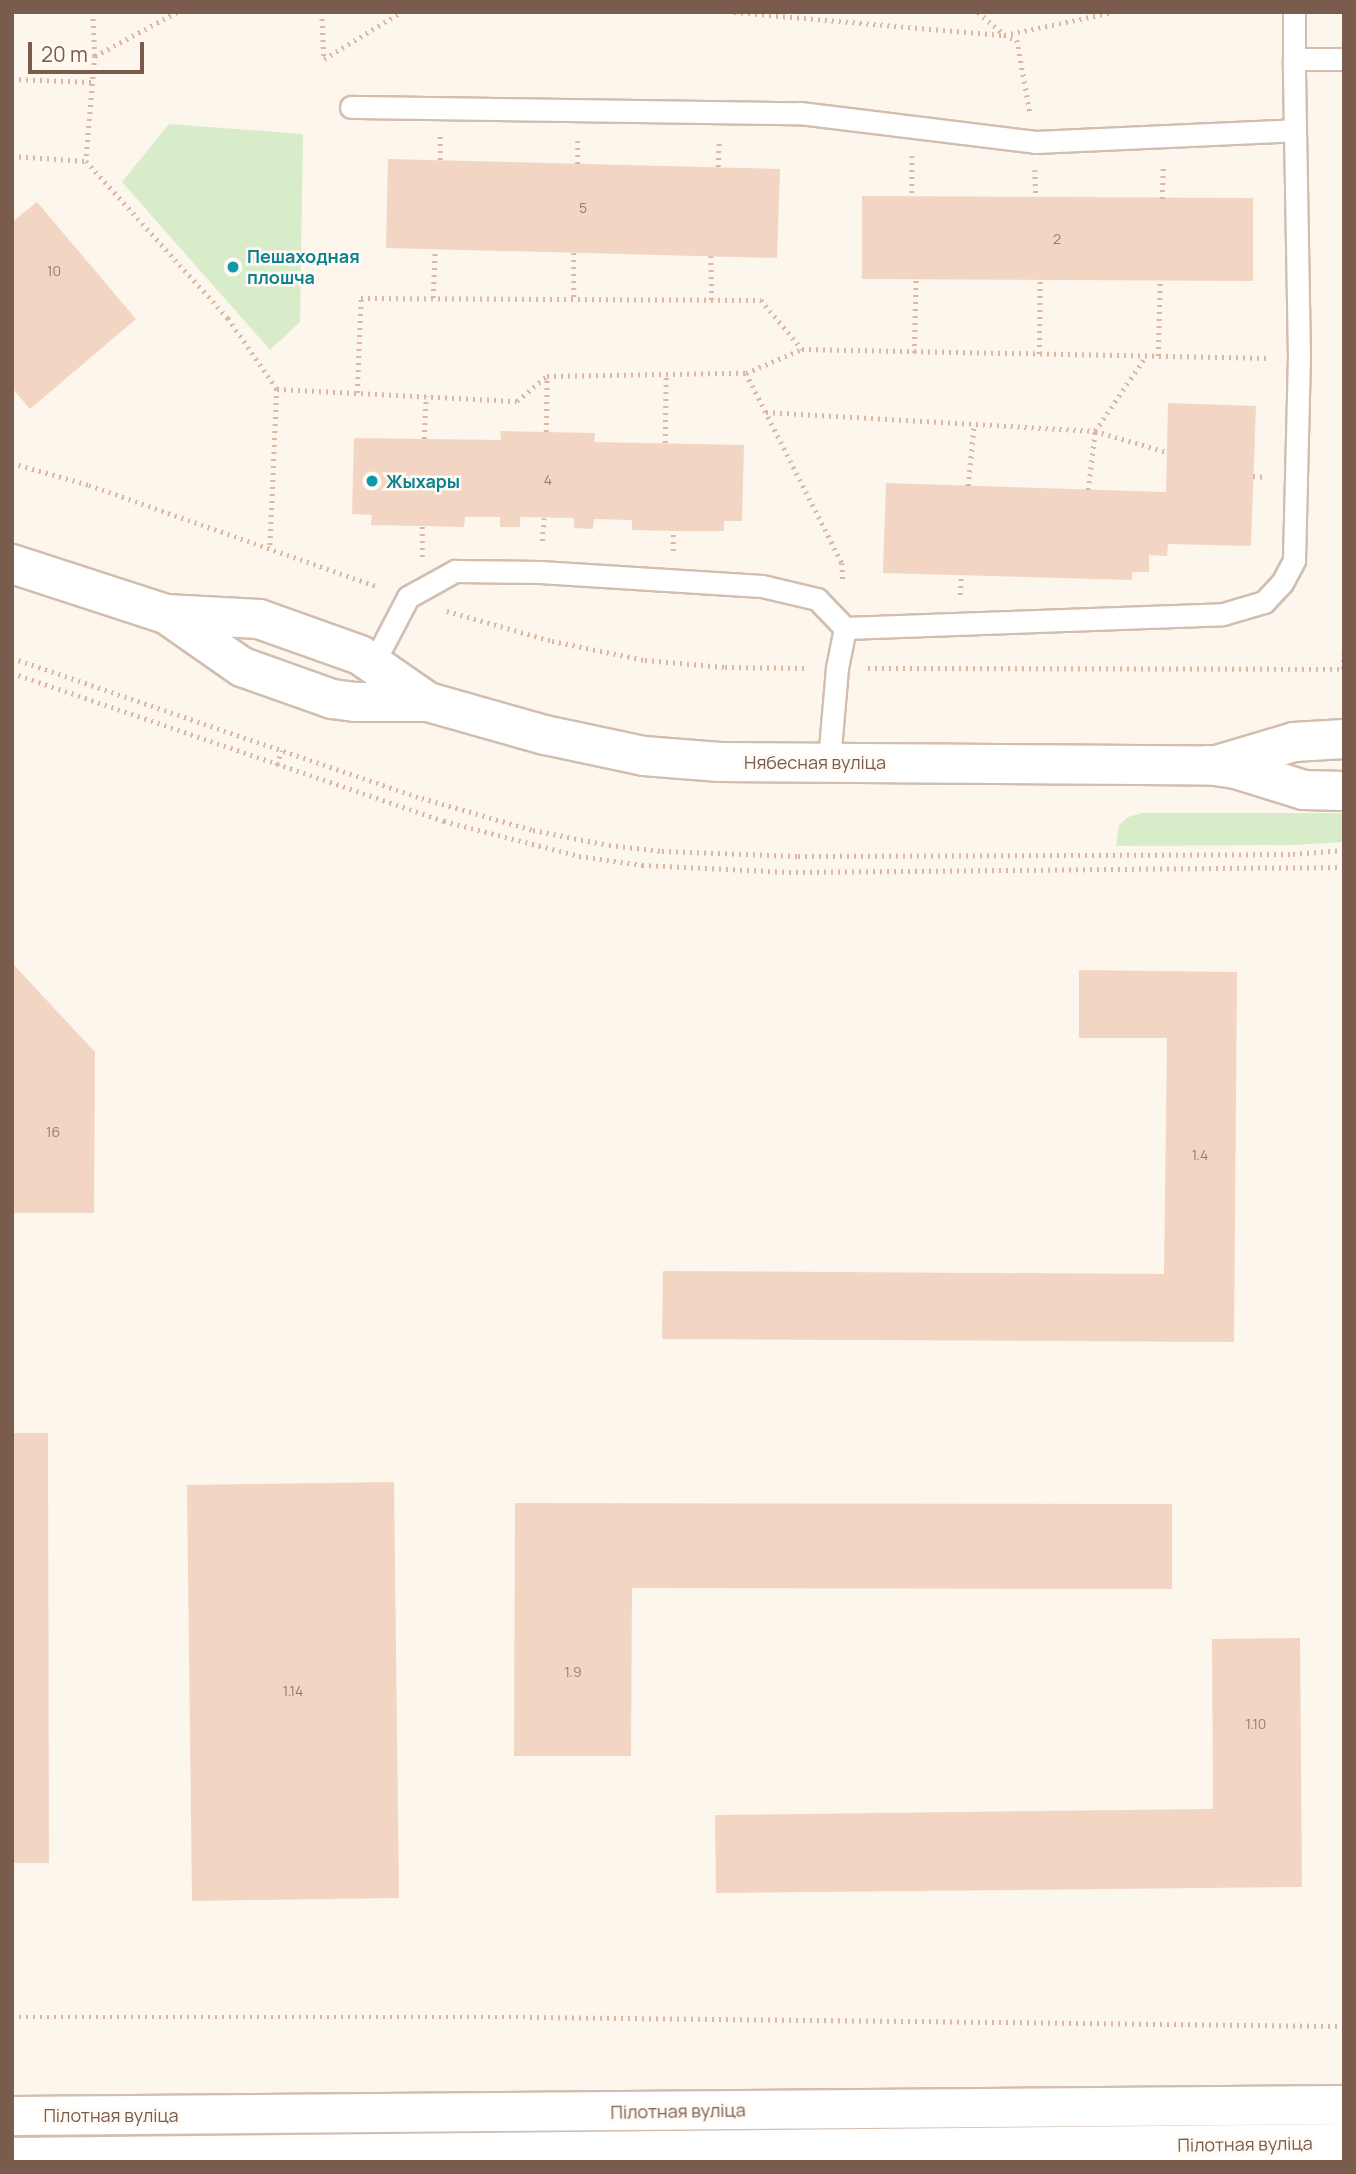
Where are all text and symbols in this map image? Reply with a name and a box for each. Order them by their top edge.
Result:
scale bar [32,28,147,72]
text: 20 m [41,40,88,68]
house number: 5 [579,200,587,216]
house number: 2 [1053,231,1061,247]
place label: Пешаходная плошча [247,246,360,288]
marker: Пешаходная плошча [225,259,241,275]
house number: 10 [47,263,61,279]
place label: Жыхары [386,470,460,492]
house number: 4 [544,472,552,488]
marker: Жыхары [364,473,380,489]
street label: Нябесная вуліца [744,751,886,773]
house number: 16 [46,1124,60,1140]
house number: 1.4 [1192,1147,1208,1163]
house number: 1.9 [564,1664,582,1680]
house number: 1.14 [283,1683,303,1699]
house number: 1.10 [1246,1716,1266,1732]
street label: Пілотная вуліца [610,2099,746,2123]
street label: Пілотная вуліца [43,2104,179,2126]
street label: Пілотная вуліца [1177,2132,1313,2156]

